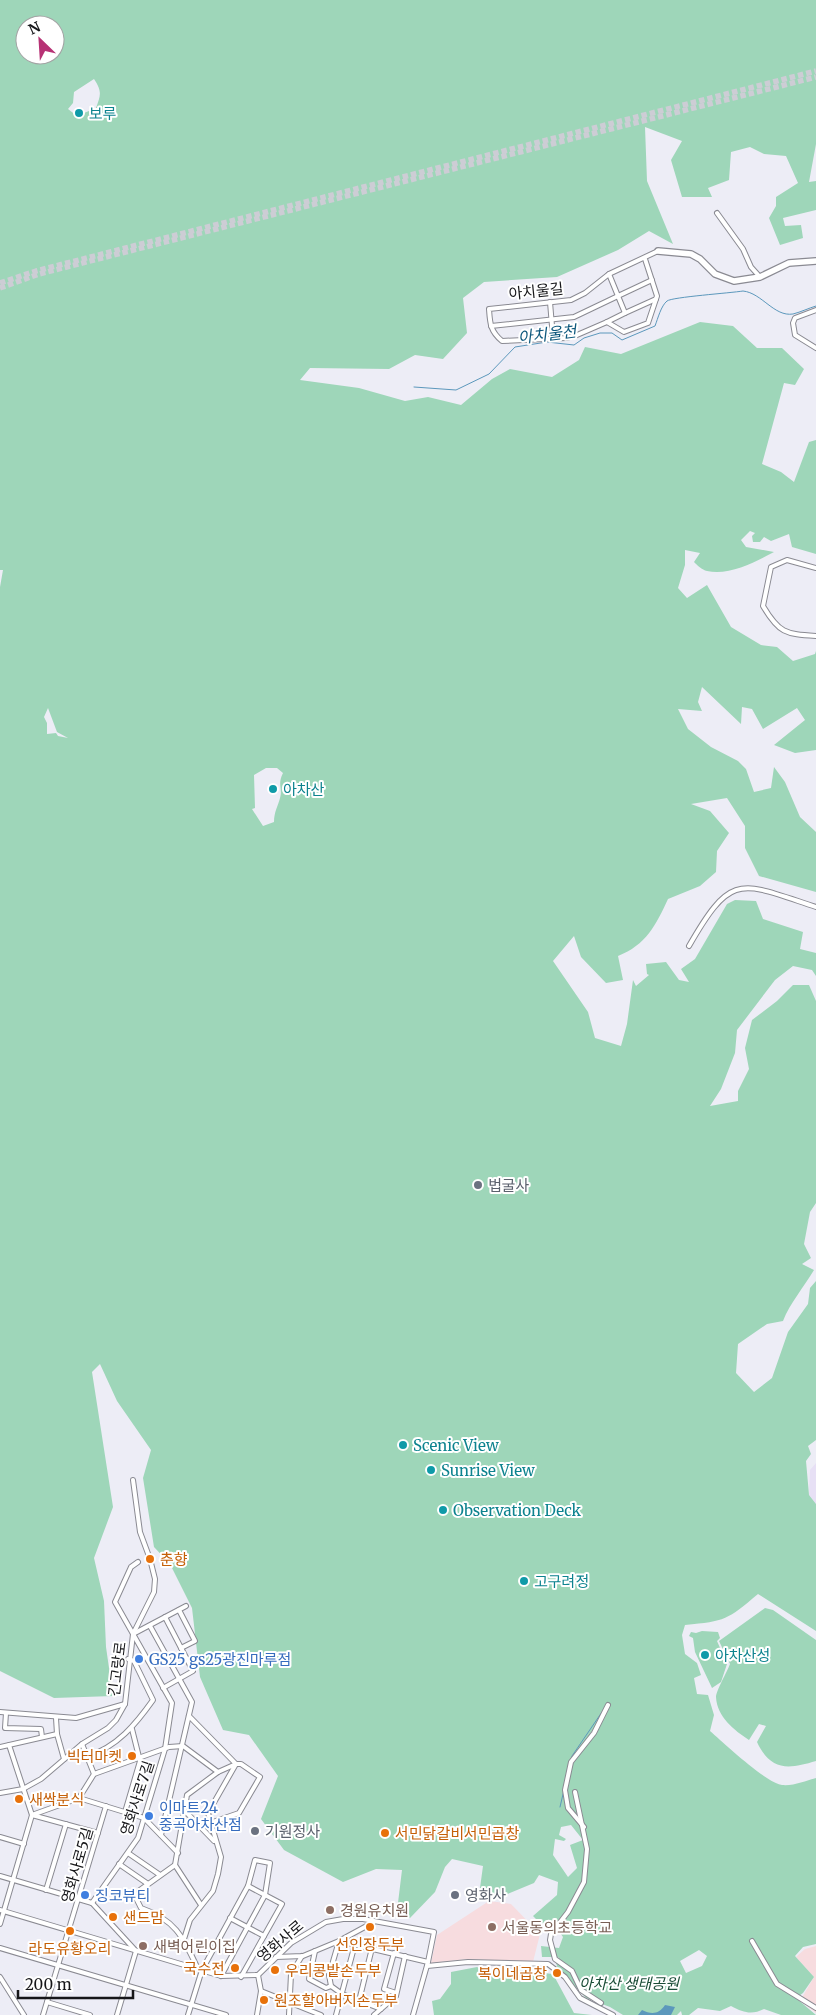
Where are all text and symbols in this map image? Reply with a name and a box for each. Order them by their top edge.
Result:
north arrow [15,15,65,65]
text: N [26,18,43,39]
place label: 보루 [89,104,117,123]
marker: 보루 [73,107,85,119]
street label: 아치울길 [508,279,564,303]
water label: 아치울천 [517,320,580,348]
place label: 아차산 [283,780,325,799]
marker: 아차산 [267,783,279,795]
place label: 법굴사 [488,1176,530,1195]
marker: 법굴사 [472,1179,484,1191]
place label: Scenic View [413,1436,499,1455]
marker: Scenic View [397,1439,409,1451]
place label: Sunrise View [441,1461,535,1480]
marker: Sunrise View [425,1464,437,1476]
place label: Observation Deck [453,1501,582,1520]
marker: Observation Deck [437,1504,449,1516]
place label: 춘향 [160,1550,188,1569]
marker: 춘향 [144,1553,156,1565]
place label: 고구려정 [534,1572,589,1591]
marker: 고구려정 [518,1575,530,1587]
street label: 긴고랑로 [104,1640,130,1698]
place label: 아차산성 [715,1646,770,1665]
marker: 아차산성 [699,1649,711,1661]
place label: GS25 gs25광진마루점 [149,1650,291,1669]
marker: GS25 gs25광진마루점 [133,1653,145,1665]
place label: 빅터마켓 [67,1747,122,1766]
marker: 빅터마켓 [126,1750,138,1762]
street label: 영화사로7길 [116,1758,158,1838]
place label: 새싹분식 [29,1790,84,1809]
marker: 새싹분식 [13,1793,25,1805]
place label: 이마트24 중곡아차산점 [159,1798,242,1834]
marker: 이마트24 중곡아차산점 [143,1810,155,1822]
place label: 기원정사 [265,1822,320,1841]
place label: 서민닭갈비서민곱창 [395,1824,519,1843]
street label: 영화사로5길 [57,1825,97,1905]
marker: 기원정사 [249,1825,261,1837]
marker: 서민닭갈비서민곱창 [379,1827,391,1839]
place label: 징코뷰티 [95,1886,150,1905]
place label: 영화사 [465,1886,507,1905]
marker: 징코뷰티 [79,1889,91,1901]
marker: 영화사 [449,1889,461,1901]
place label: 경원유치원 [340,1901,409,1920]
marker: 경원유치원 [324,1904,336,1916]
place label: 샌드맘 [123,1908,165,1927]
marker: 샌드맘 [107,1911,119,1923]
street label: 영화사로 [253,1916,307,1966]
place label: 서울동의초등학교 [502,1918,612,1937]
marker: 선인장두부 [364,1921,376,1933]
marker: 서울동의초등학교 [486,1921,498,1933]
marker: 라도유황오리 [64,1925,76,1937]
place label: 선인장두부 [335,1935,405,1954]
place label: 새벽어린이집 [153,1937,236,1956]
place label: 라도유황오리 [29,1939,111,1958]
marker: 새벽어린이집 [137,1940,149,1952]
place label: 국수전 [184,1959,225,1978]
place label: 우리콩밭손두부 [285,1961,382,1980]
marker: 국수전 [229,1962,241,1974]
marker: 우리콩밭손두부 [269,1964,281,1976]
place label: 복이네곱창 [478,1964,547,1983]
marker: 복이네곱창 [551,1967,563,1979]
scale bar [18,1968,132,2000]
park label: 아차산 생태공원 [579,1974,680,1993]
text: 200 m [25,1975,72,1994]
place label: 원조할아버지손두부 [274,1991,398,2010]
marker: 원조할아버지손두부 [258,1994,270,2006]

